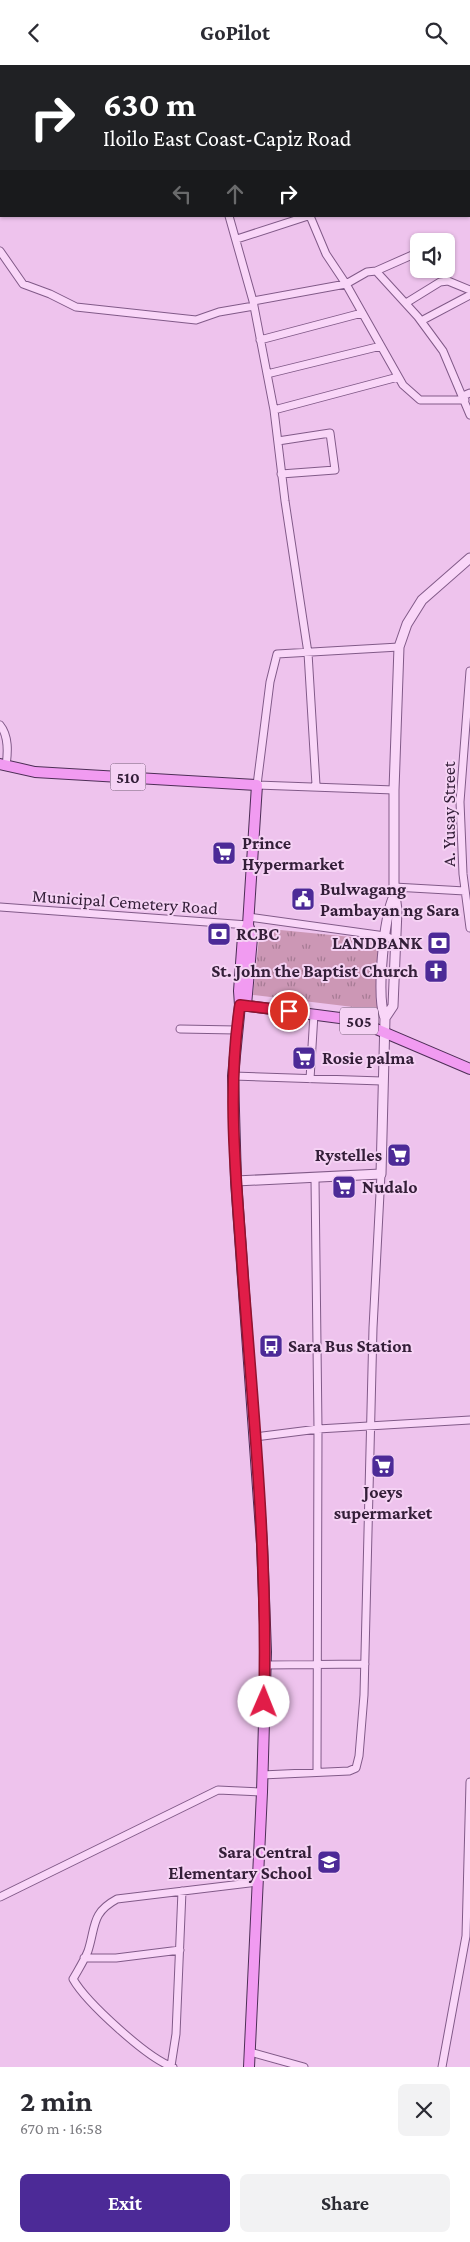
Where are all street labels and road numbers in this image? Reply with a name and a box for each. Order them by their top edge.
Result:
street label: A. Yusay Street [439,760,459,867]
road number: 510 [110,764,146,791]
street label: Municipal Cemetery Road [31,886,219,919]
road number: 505 [340,1007,378,1034]

